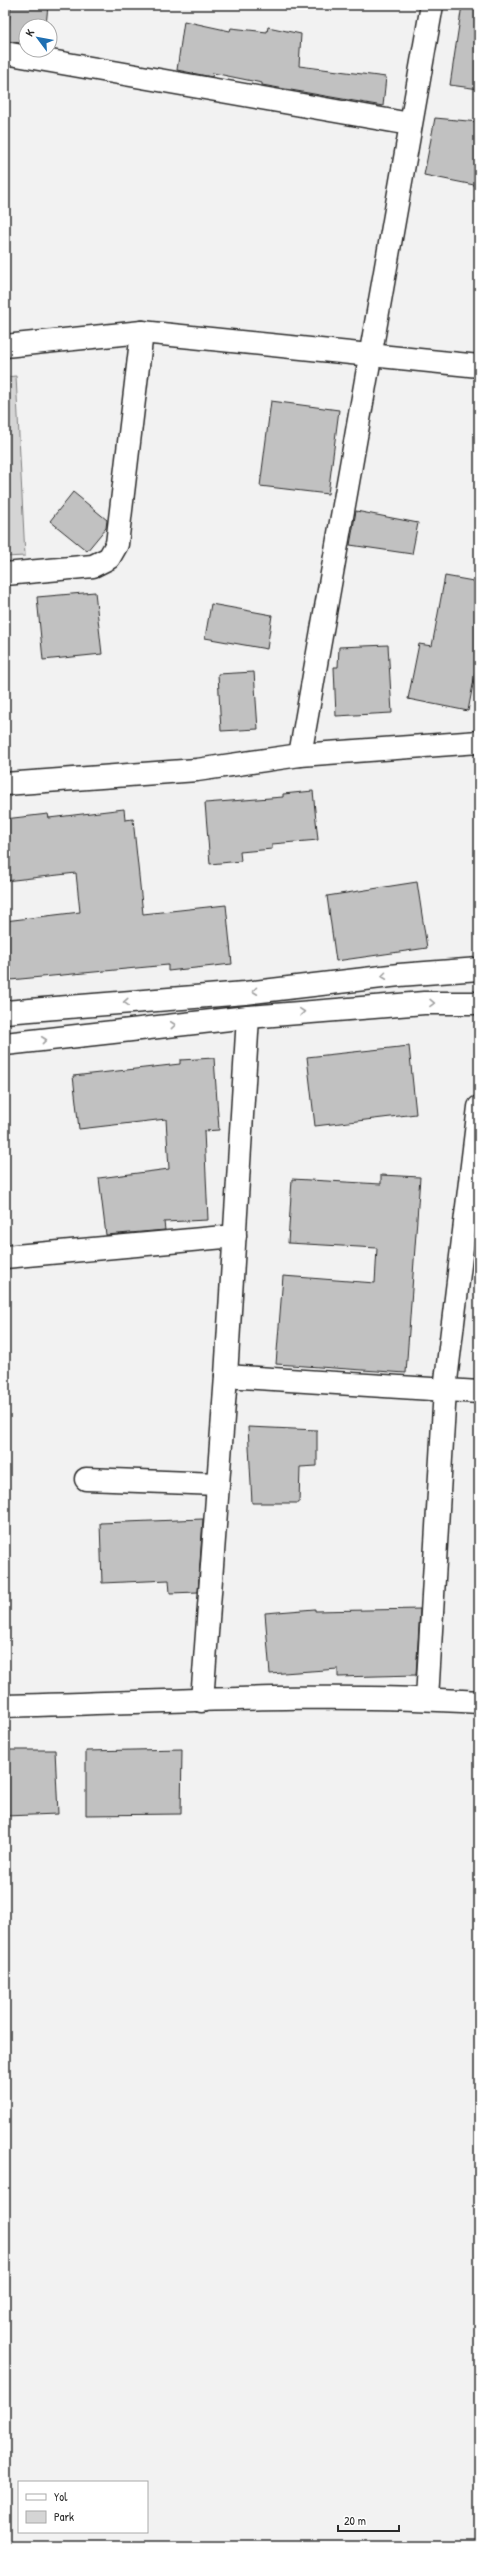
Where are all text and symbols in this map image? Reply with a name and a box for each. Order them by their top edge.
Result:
north arrow [18,18,58,58]
text: K [22,26,37,39]
one-way arrow [381,971,387,980]
one-way arrow [252,987,258,996]
one-way arrow [123,997,129,1006]
one-way arrow [429,999,435,1007]
one-way arrow [299,1008,305,1017]
one-way arrow [170,1021,176,1030]
one-way arrow [41,1036,47,1045]
legend [18,2481,148,2533]
text: Yol [54,2488,68,2505]
scale bar [338,2507,399,2533]
text: Park [54,2508,74,2525]
text: 20 m [344,2512,366,2529]

